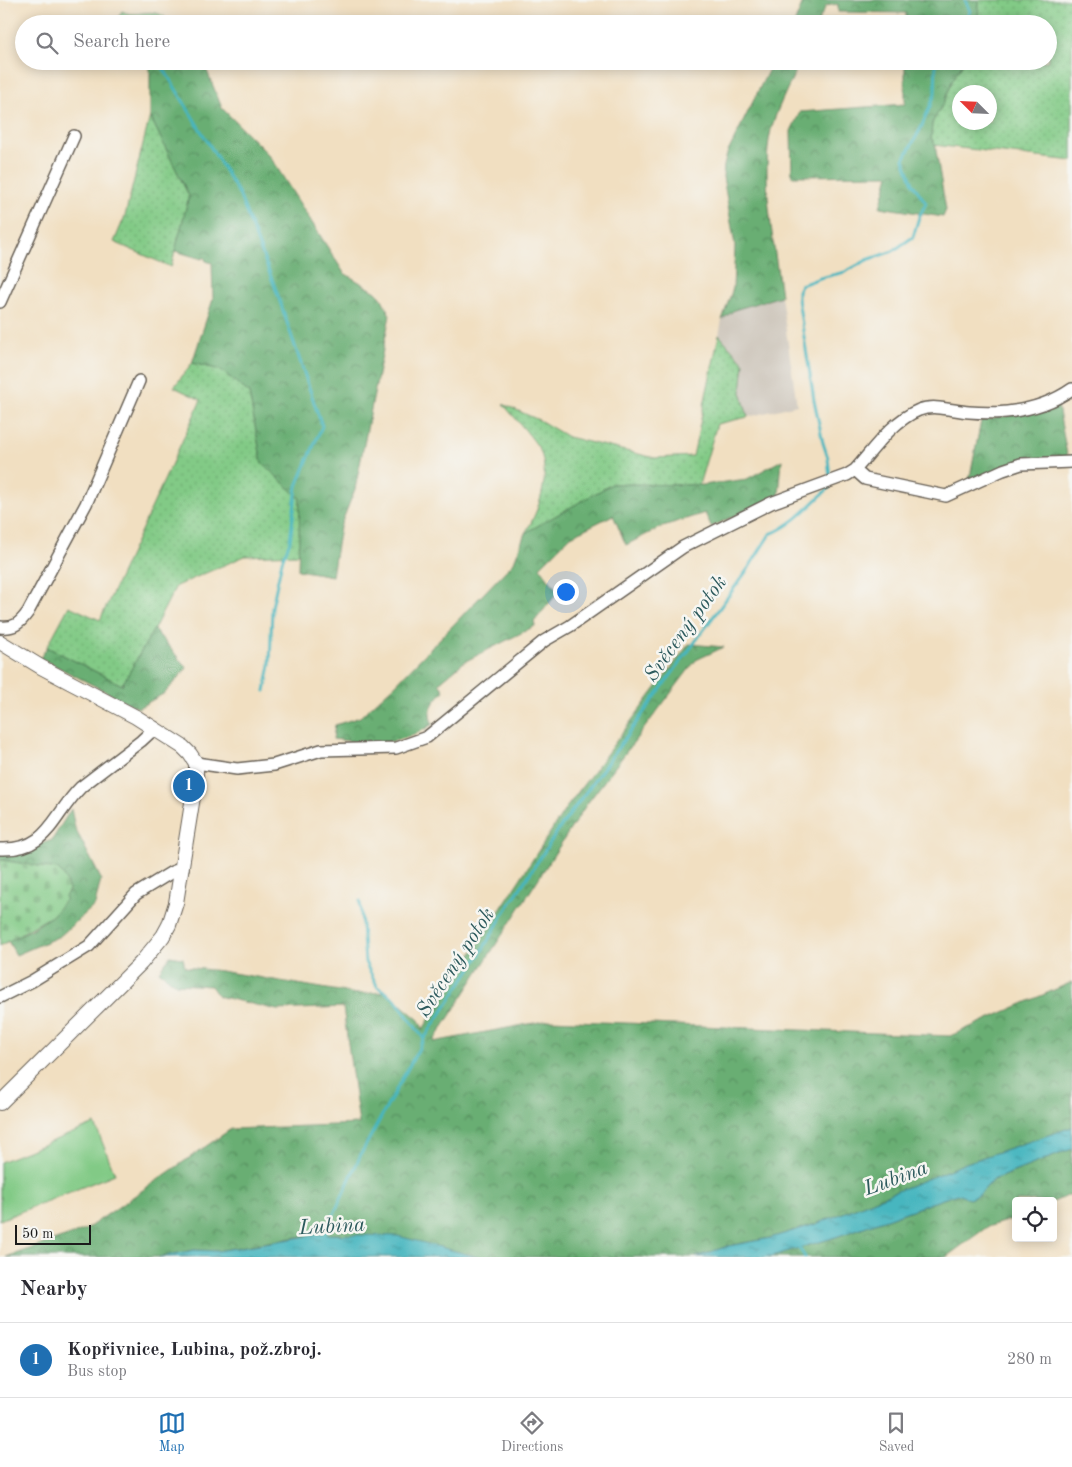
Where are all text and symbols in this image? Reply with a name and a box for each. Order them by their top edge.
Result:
search box [15,15,1057,70]
icon: search [33,29,61,57]
text: Search here [73,33,170,52]
north arrow [952,85,997,130]
water label: Svěcený potok [641,572,731,686]
your location [553,579,579,605]
pin: 1 [173,767,205,805]
water label: Svěcený potok [413,905,499,1021]
water label: Lubina [860,1158,931,1201]
map controls [1012,1197,1057,1242]
button: locate [1012,1197,1057,1242]
water label: Lubina [297,1215,366,1239]
scale bar [15,1222,91,1245]
text: 50 m [22,1227,53,1241]
text: Nearby [20,1279,88,1300]
text: Kopřivnice, Lubina, pož.zbroj. [67,1341,322,1360]
text: 1 [31,1352,41,1368]
text: 280 m [1007,1352,1052,1368]
text: Bus stop [67,1364,127,1380]
tab: Map [158,1409,186,1456]
tab: Directions [501,1409,563,1456]
tab: Saved [879,1409,914,1456]

